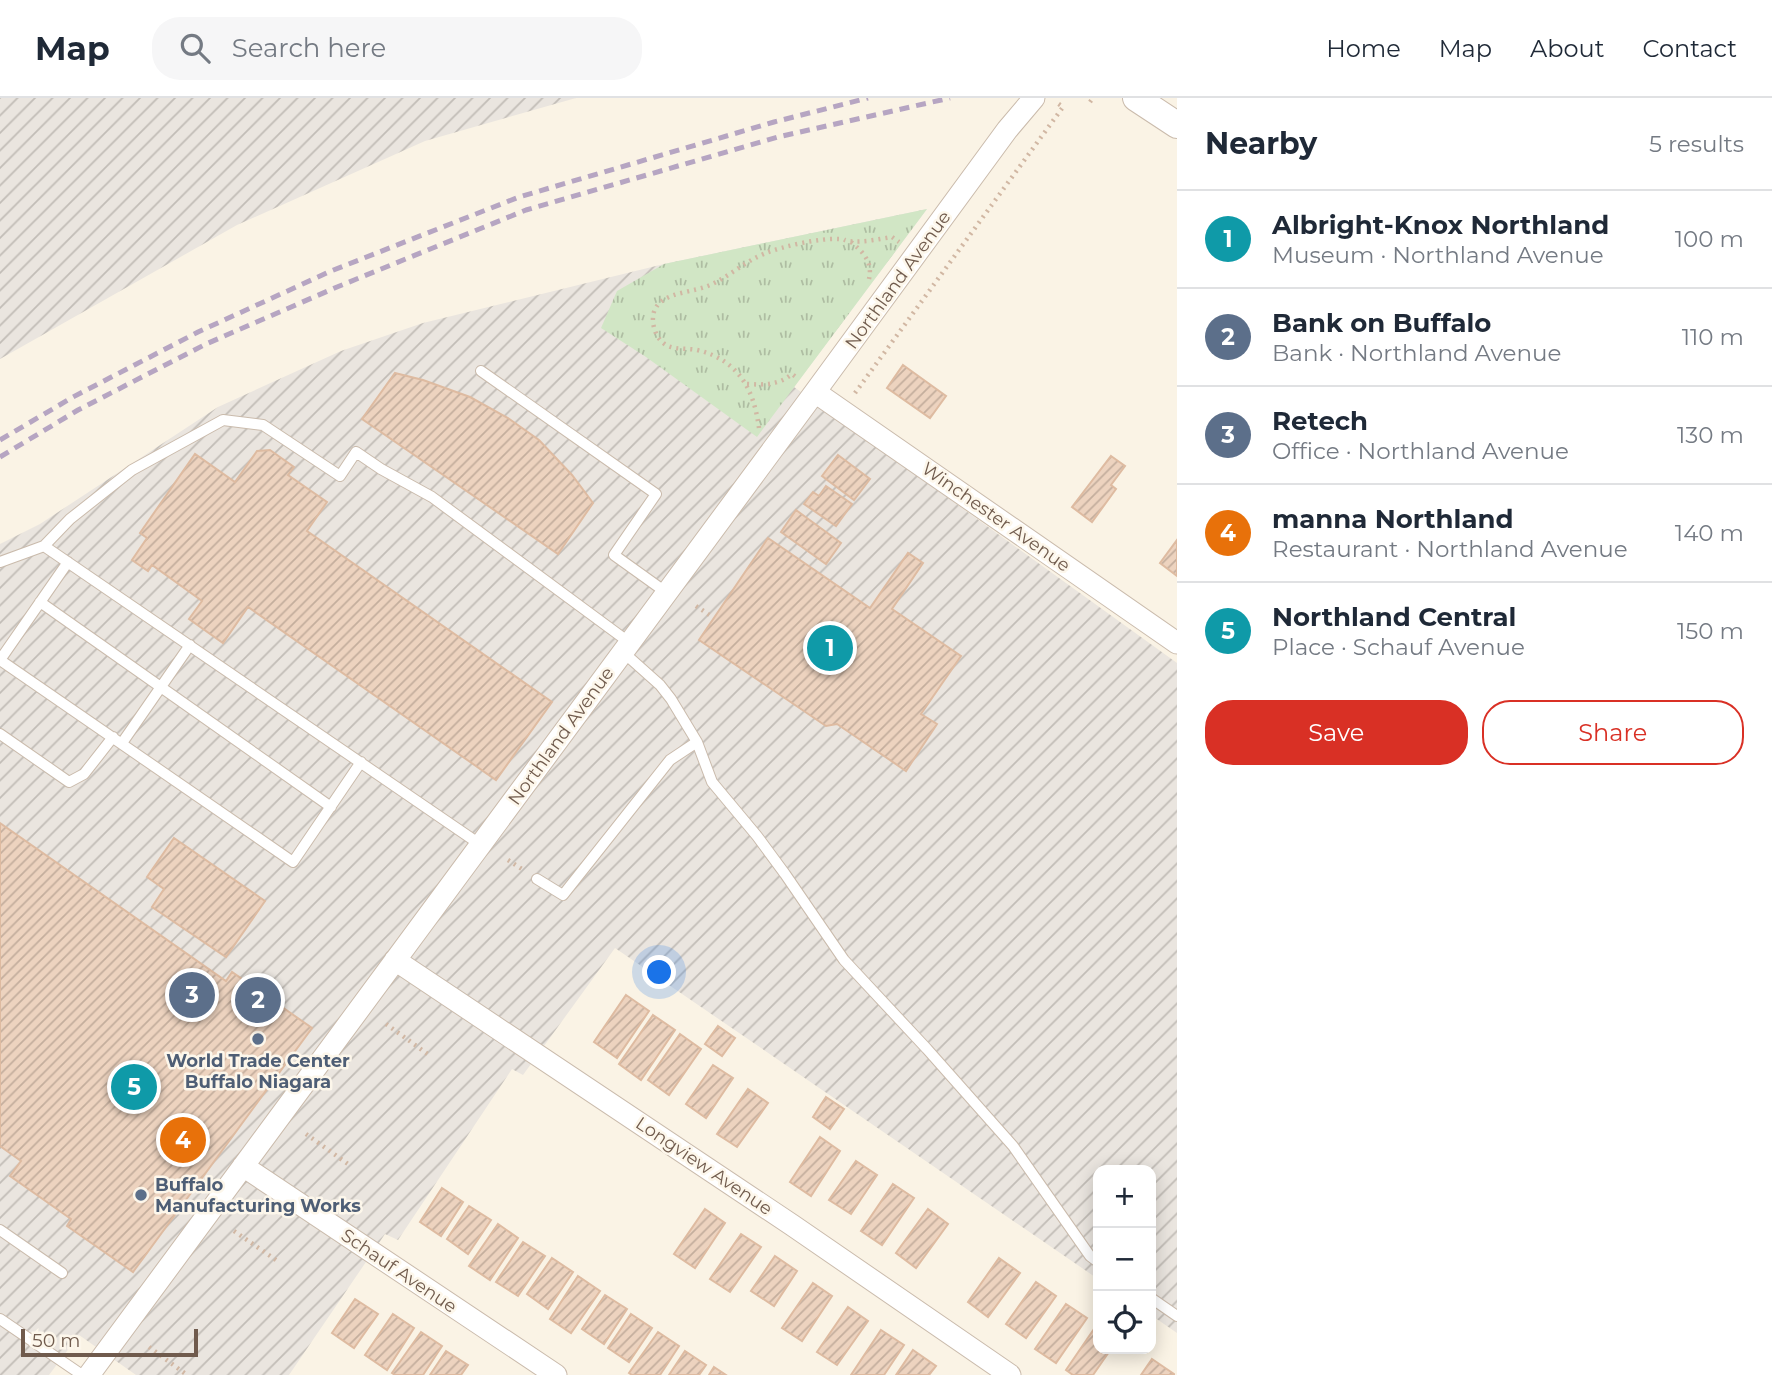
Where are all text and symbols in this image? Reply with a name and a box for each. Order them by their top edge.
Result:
search box [152,17,642,80]
text: Map [35,28,110,68]
icon: search [176,29,214,67]
text: Search here [232,32,386,64]
text: Home [1326,34,1401,63]
text: Map [1439,34,1492,63]
text: About [1530,34,1604,63]
text: Contact [1642,34,1737,63]
text: Nearby [1205,125,1317,162]
text: 5 results [1649,130,1744,158]
street label: Northland Avenue [840,207,956,353]
text: Albright-Knox Northland [1272,209,1609,241]
text: 1 [1223,225,1233,253]
text: 100 m [1675,225,1744,253]
text: Museum · Northland Avenue [1272,241,1604,269]
text: Bank on Buffalo [1272,307,1491,339]
text: 2 [1221,323,1235,351]
text: 110 m [1682,323,1744,351]
text: Bank · Northland Avenue [1272,339,1561,367]
text: Retech [1272,405,1368,437]
text: 3 [1221,421,1235,449]
text: 130 m [1677,421,1744,449]
text: Office · Northland Avenue [1272,437,1569,465]
street label: Winchester Avenue [918,457,1075,577]
text: manna Northland [1272,503,1514,535]
text: 4 [1220,519,1236,547]
text: 140 m [1675,519,1744,547]
text: Restaurant · Northland Avenue [1272,535,1628,563]
text: Northland Central [1272,601,1516,633]
text: 5 [1221,617,1235,645]
text: 150 m [1677,617,1744,645]
pin: 1 [807,622,853,674]
text: Place · Schauf Avenue [1272,633,1525,661]
street label: Northland Avenue [503,663,619,809]
button: Save [1205,700,1468,765]
button: Share [1482,700,1744,765]
your location [642,955,676,989]
pin: 3 [169,969,215,1021]
pin: 2 [235,974,281,1026]
marker: World Trade Center Buffalo Niagara [250,1031,266,1047]
place label: World Trade Center Buffalo Niagara [166,1050,350,1093]
pin: 5 [111,1061,157,1113]
street label: Longview Avenue [632,1112,777,1220]
pin: 4 [160,1114,206,1166]
map controls [1093,1165,1156,1354]
button: + [1093,1165,1156,1228]
place label: Buffalo Manufacturing Works [155,1174,361,1217]
marker: Buffalo Manufacturing Works [133,1187,149,1203]
street label: Schauf Avenue [337,1224,461,1318]
button: − [1093,1228,1156,1291]
button: locate [1093,1291,1156,1354]
scale bar [21,1326,198,1358]
text: 50 m [32,1329,80,1352]

